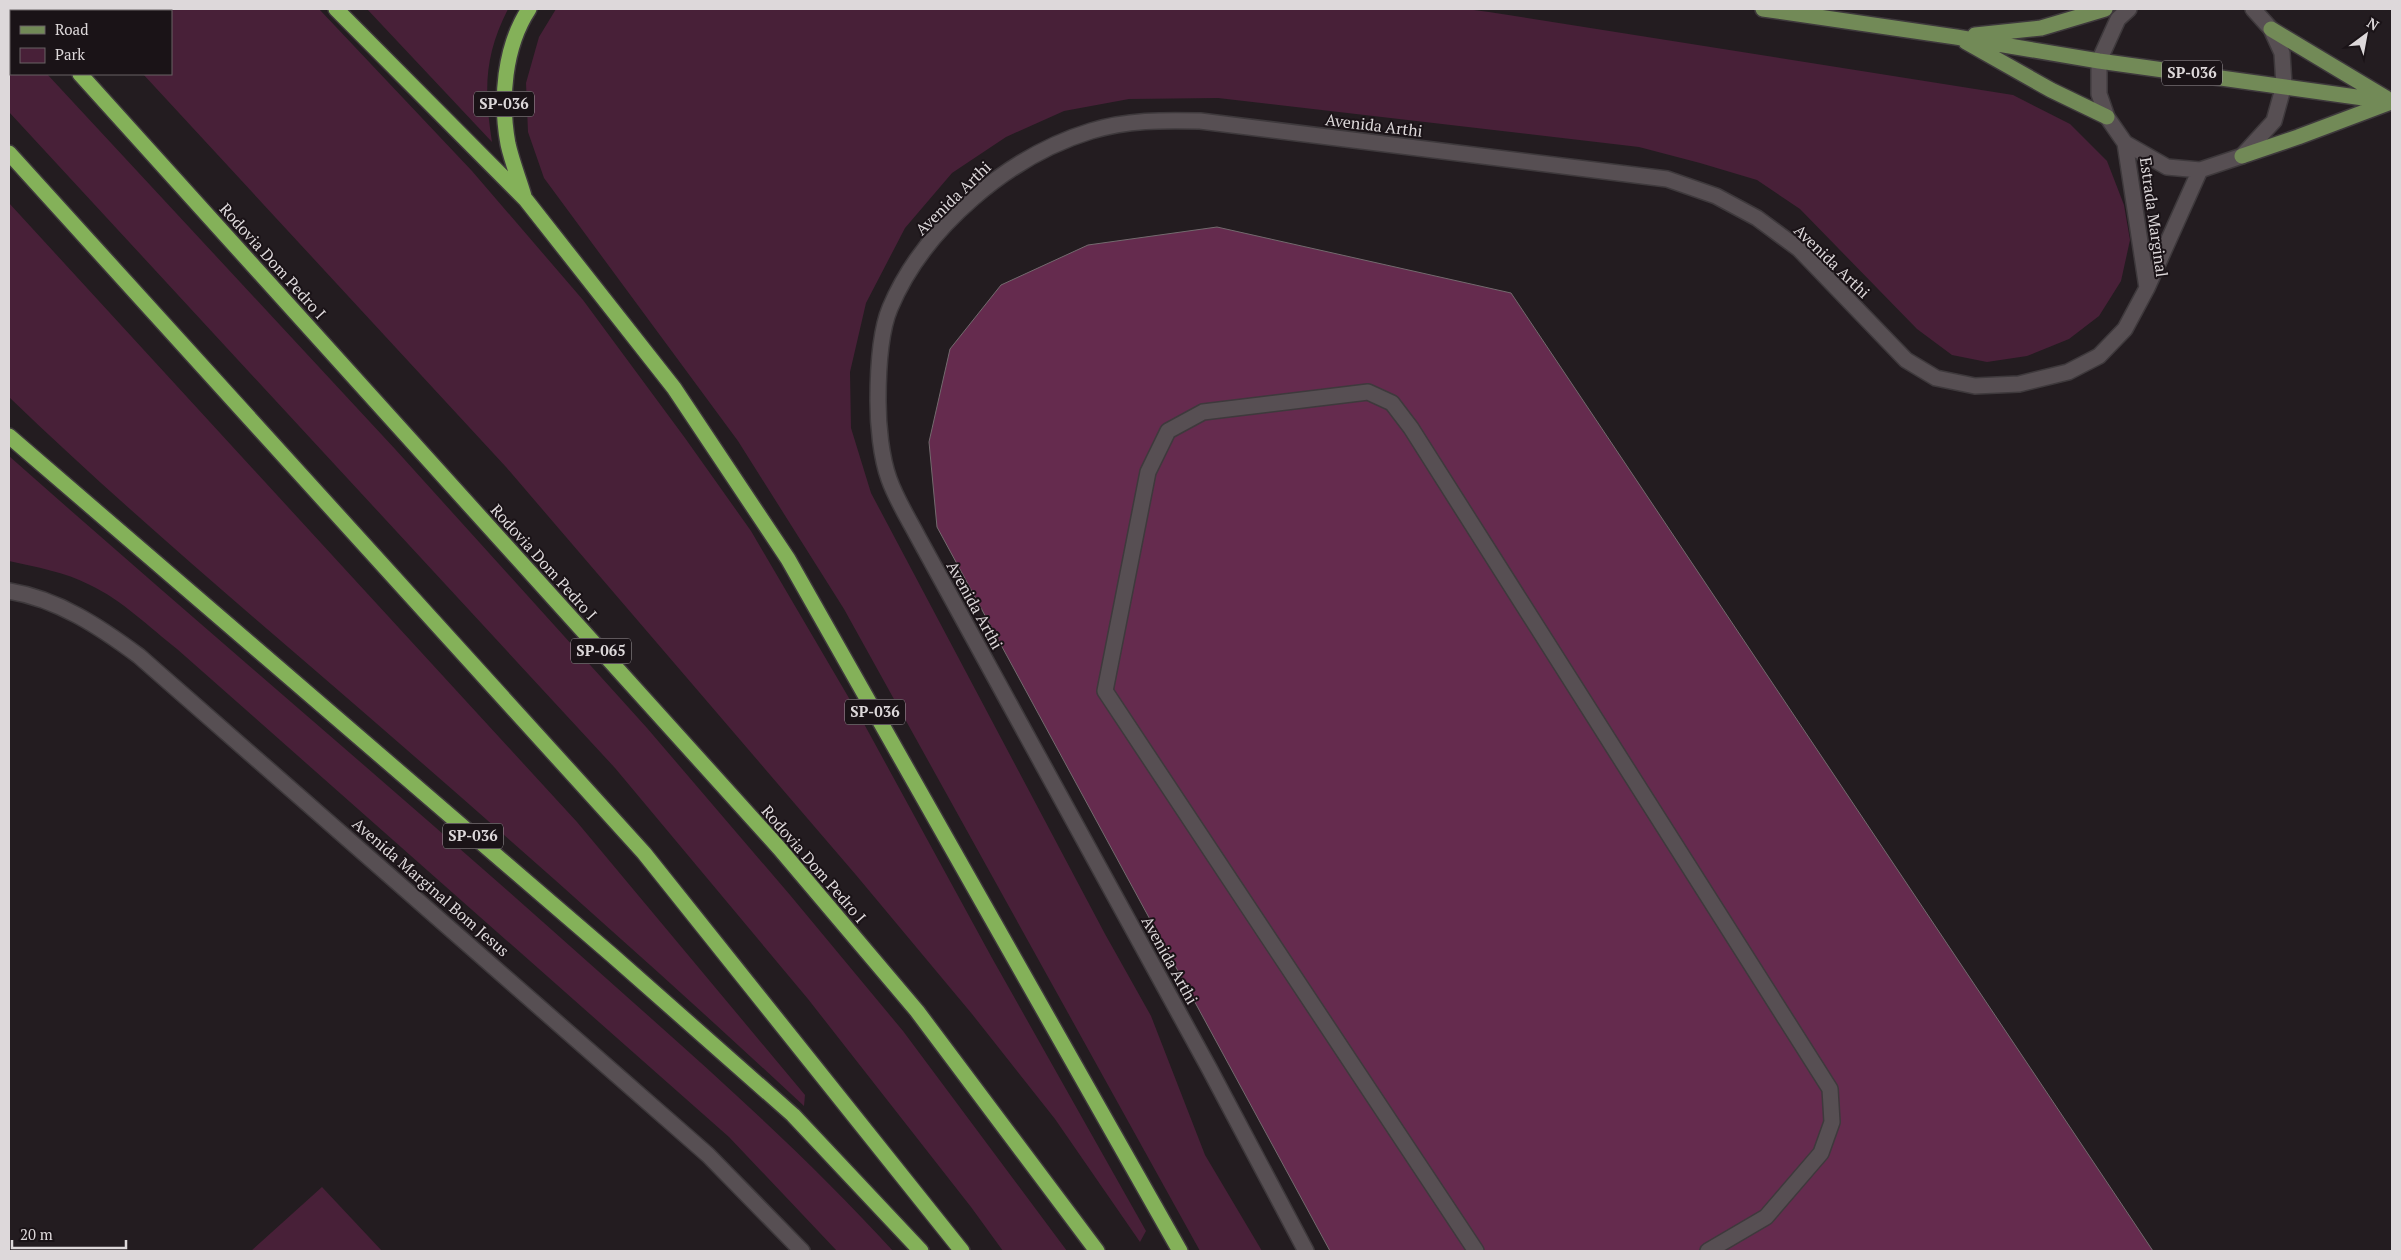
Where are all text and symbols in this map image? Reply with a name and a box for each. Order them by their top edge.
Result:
legend [10,10,172,75]
north arrow [2341,10,2391,60]
text: N [2364,13,2383,35]
text: Road [55,19,88,39]
text: Park [55,44,85,64]
road number: SP-036 [2162,60,2222,86]
road number: SP-036 [474,92,534,116]
street label: Avenida Arthi [1324,108,1424,142]
street label: Avenida Arthi [910,156,996,240]
street label: Estrada Marginal [2135,156,2173,279]
street label: Rodovia Dom Pedro I [215,198,331,324]
street label: Avenida Arthi [1789,219,1875,303]
street label: Rodovia Dom Pedro I [486,499,602,625]
street label: Avenida Arthi [942,557,1008,653]
road number: SP-065 [571,638,631,664]
road number: SP-036 [845,700,905,724]
street label: Rodovia Dom Pedro I [757,800,871,928]
street label: Avenida Marginal Bom Jesus [348,813,514,961]
road number: SP-036 [443,824,503,848]
street label: Avenida Arthi [1137,912,1203,1008]
scale bar [12,1218,126,1250]
text: 20 m [20,1224,53,1244]

